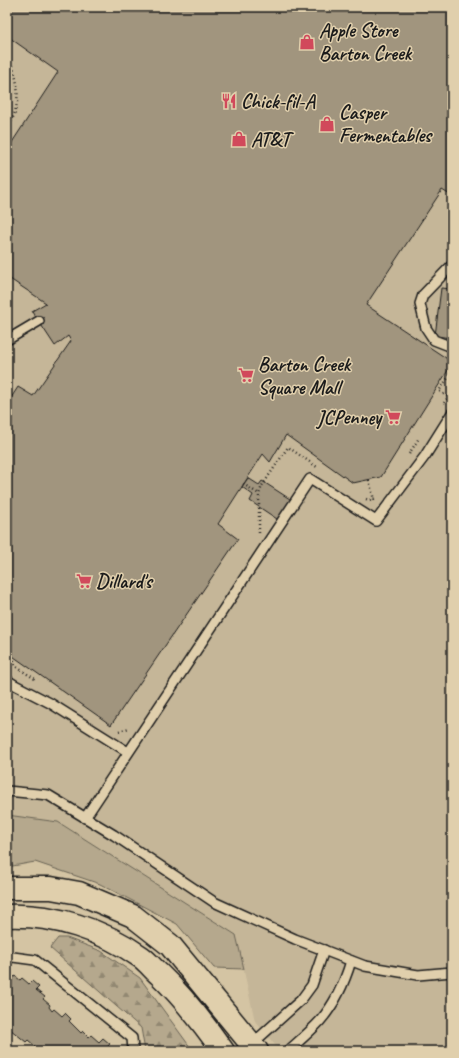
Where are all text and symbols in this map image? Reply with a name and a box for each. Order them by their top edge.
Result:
place label: Apple Store Barton Creek [319,18,413,66]
shop icon: Apple Store Barton Creek [298,33,316,51]
place label: Chick-fil-A [241,89,316,114]
restaurant icon: Chick-fil-A [220,92,238,110]
place label: Casper Fermentables [339,100,433,148]
shop icon: Casper Fermentables [318,115,336,133]
place label: AT&T [251,127,295,152]
shop icon: AT&T [230,130,248,148]
place label: Barton Creek Square Mall [258,352,352,400]
supermarket icon: Barton Creek Square Mall [237,366,255,384]
place label: JCPenney [315,405,383,430]
supermarket icon: JCPenney [384,408,402,426]
place label: Dillard's [96,569,154,594]
supermarket icon: Dillard's [75,572,93,590]

